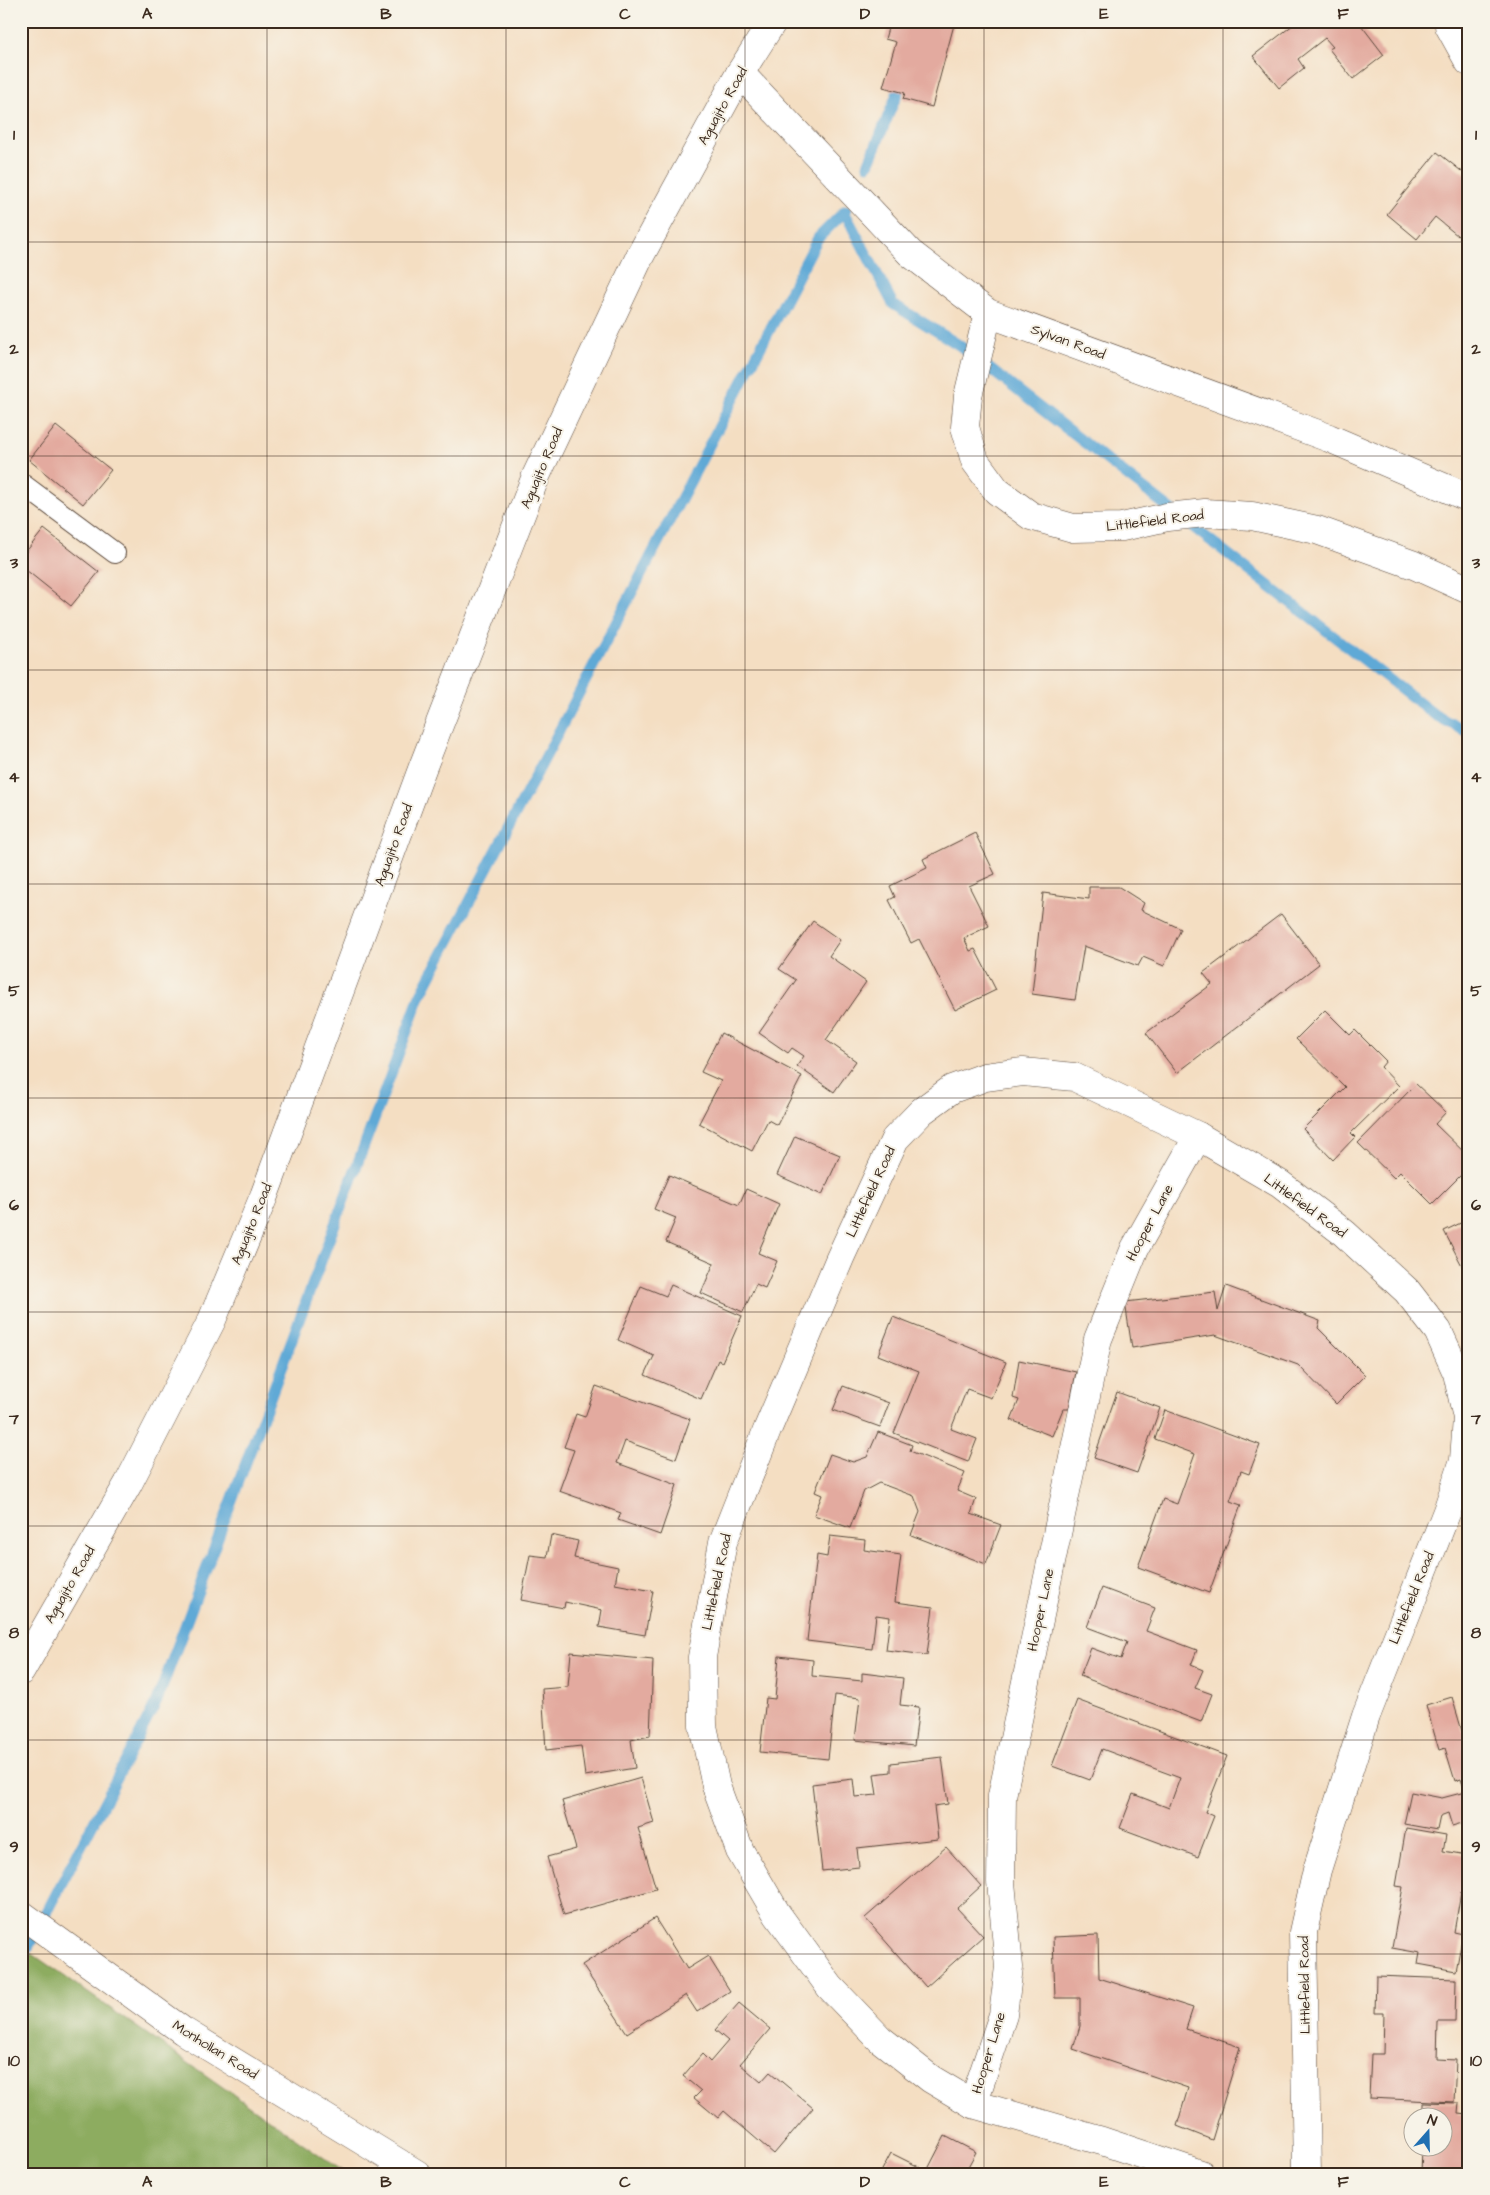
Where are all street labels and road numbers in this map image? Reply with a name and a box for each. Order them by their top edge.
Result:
street label: Aguajito Road [693,63,753,149]
street label: Sylvan Road [1028,319,1108,365]
street label: Aguajito Road [516,424,568,512]
street label: Littlefield Road [1105,505,1205,537]
street label: Aguajito Road [370,801,418,889]
street label: Littlefield Road [841,1143,901,1241]
street label: Littlefield Road [1259,1169,1351,1243]
street label: Aguajito Road [227,1180,277,1268]
street label: Hooper Lane [1121,1181,1179,1265]
street label: Littlefield Road [697,1532,737,1632]
street label: Aguajito Road [40,1543,100,1627]
street label: Littlefield Road [1384,1549,1440,1647]
street label: Hooper Lane [1022,1566,1060,1653]
street label: Littlefield Road [1294,1936,1316,2034]
street label: Hooper Lane [967,2009,1011,2096]
street label: Monhollan Road [168,2016,262,2084]

